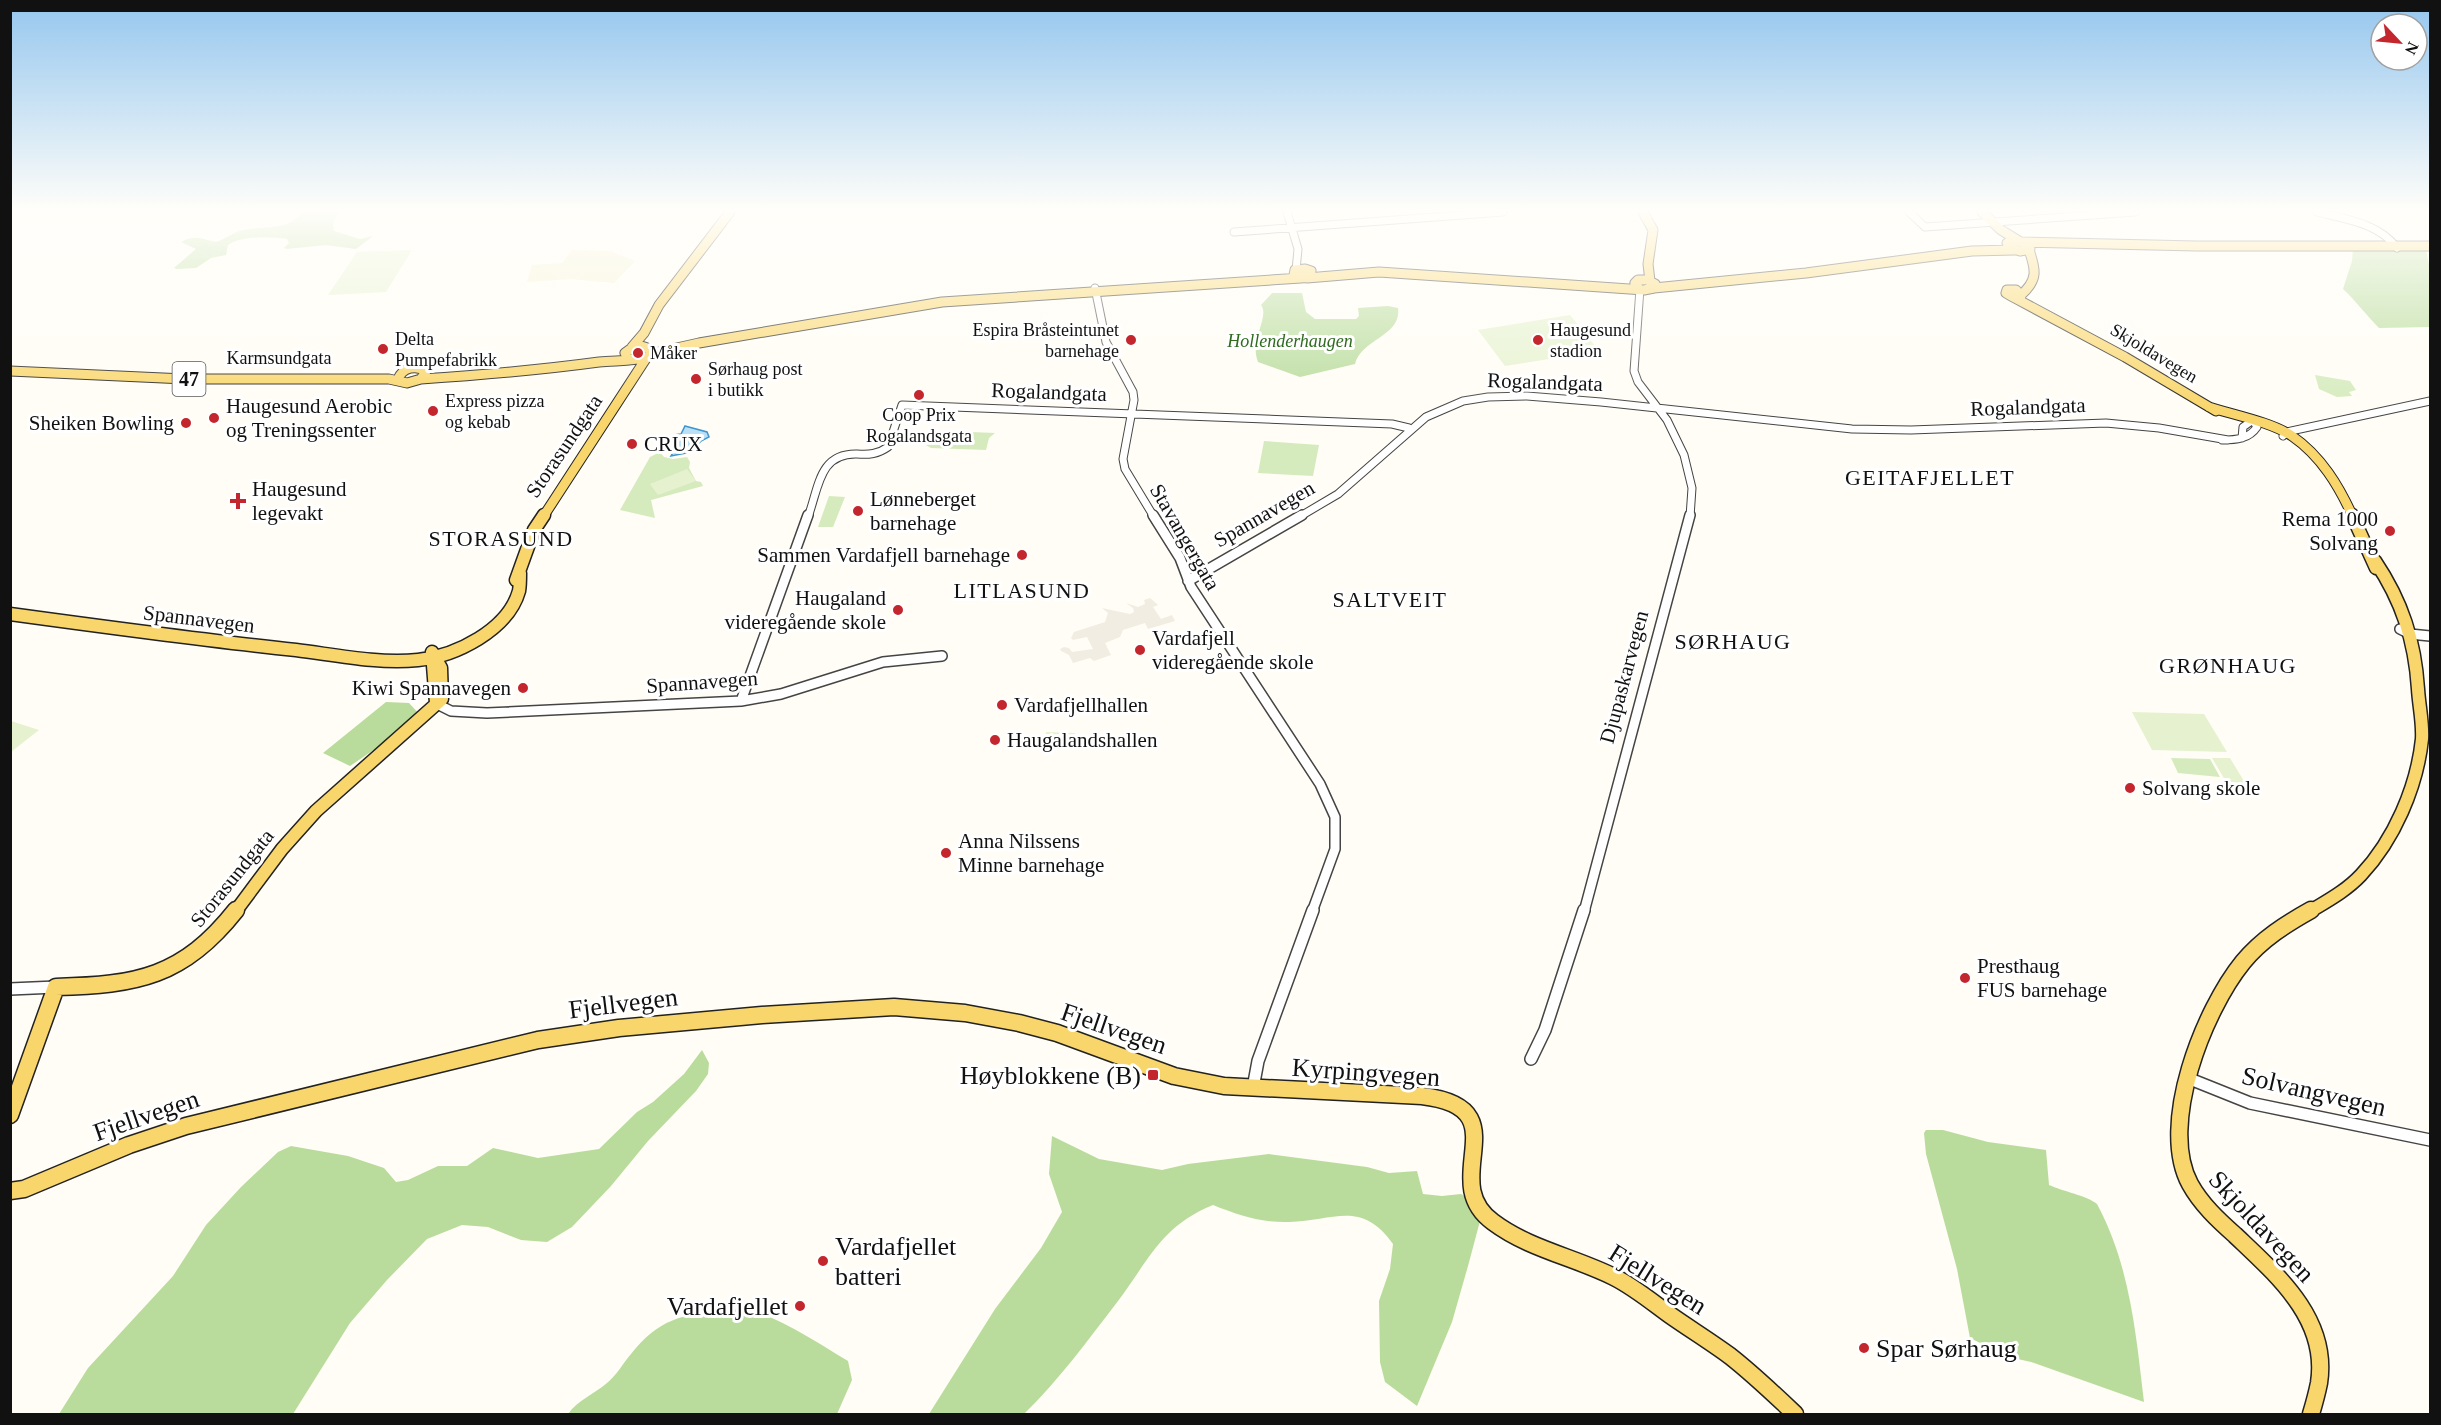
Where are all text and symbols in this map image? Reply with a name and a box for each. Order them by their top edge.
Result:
north arrow [2369,12,2429,72]
text: N [2402,39,2422,58]
street label: Skjoldavegen [2107,319,2201,387]
place label: Espira Bråsteintunet barnehage [973,320,1119,361]
place label: Haugesund stadion [1550,320,1631,361]
place label: Delta Pumpefabrikk [395,329,497,370]
park label: Hollenderhaugen [1226,331,1353,351]
marker: Espira Bråsteintunet barnehage [1124,333,1138,347]
marker: Haugesund stadion [1531,333,1545,347]
marker: Delta Pumpefabrikk [376,342,390,356]
place label: Måker [650,343,697,363]
marker: Måker [631,346,645,360]
street label: Karmsundgata [227,348,331,368]
place label: Sørhaug post i butikk [708,359,803,400]
road number: 47 [172,362,206,396]
street label: Rogalandgata [1487,368,1604,396]
marker: Sørhaug post i butikk [689,372,703,386]
street label: Rogalandgata [991,378,1108,406]
marker: Coop Prix Rogalandsgata [912,388,926,402]
street label: Storasundgata [521,389,608,502]
place label: Express pizza og kebab [445,391,544,432]
street label: Rogalandgata [1970,393,2087,421]
place label: Haugesund Aerobic og Treningssenter [226,394,392,442]
marker: Express pizza og kebab [426,404,440,418]
place label: Coop Prix Rogalandsgata [866,405,972,446]
place label: Sheiken Bowling [29,411,174,435]
marker: Haugesund Aerobic og Treningssenter [207,411,221,425]
marker: Sheiken Bowling [179,416,193,430]
place label: CRUX [644,432,702,456]
marker: CRUX [625,437,639,451]
district label: GEITAFJELLET [1845,465,2015,490]
street label: Spannavegen [1210,475,1319,552]
place label: Haugesund legevakt [252,477,347,525]
street label: Stavangergata [1145,480,1225,595]
place label: Lønneberget barnehage [870,487,976,535]
marker: Haugesund legevakt [229,492,247,510]
marker: Lønneberget barnehage [851,504,865,518]
place label: Rema 1000 Solvang [2282,507,2378,555]
marker: Rema 1000 Solvang [2383,524,2397,538]
district label: STORASUND [428,526,574,551]
place label: Sammen Vardafjell barnehage [757,543,1010,567]
marker: Sammen Vardafjell barnehage [1015,548,1029,562]
district label: LITLASUND [954,578,1090,603]
place label: Haugaland videregående skole [724,586,886,634]
district label: SALTVEIT [1332,587,1448,612]
street label: Spannavegen [142,600,257,638]
marker: Haugaland videregående skole [891,603,905,617]
street label: Djupaskarvegen [1595,608,1653,746]
place label: Vardafjell videregående skole [1152,626,1314,674]
district label: SØRHAUG [1675,629,1791,654]
marker: Vardafjell videregående skole [1133,643,1147,657]
district label: GRØNHAUG [2159,653,2297,678]
street label: Spannavegen [645,666,759,698]
place label: Kiwi Spannavegen [352,676,511,700]
marker: Kiwi Spannavegen [516,681,530,695]
place label: Vardafjellhallen [1014,693,1149,717]
marker: Vardafjellhallen [995,698,1009,712]
place label: Haugalandshallen [1007,728,1158,752]
marker: Haugalandshallen [988,733,1002,747]
place label: Solvang skole [2142,776,2260,800]
marker: Solvang skole [2123,781,2137,795]
street label: Storasundgata [185,824,279,932]
place label: Anna Nilssens Minne barnehage [958,829,1104,877]
marker: Anna Nilssens Minne barnehage [939,846,953,860]
place label: Presthaug FUS barnehage [1977,954,2107,1002]
marker: Presthaug FUS barnehage [1958,971,1972,985]
street label: Fjellvegen [567,982,679,1025]
street label: Fjellvegen [1057,997,1170,1060]
street label: Kyrpingvegen [1291,1053,1441,1092]
place label: Høyblokkene (B) [960,1061,1141,1090]
street label: Solvangvegen [2239,1061,2389,1122]
marker: Høyblokkene (B) [1146,1068,1160,1082]
street label: Fjellvegen [90,1084,203,1147]
street label: Skjoldavegen [2203,1165,2321,1288]
place label: Vardafjellet batteri [835,1232,957,1291]
street label: Fjellvegen [1604,1238,1712,1321]
marker: Vardafjellet batteri [816,1254,830,1268]
place label: Vardafjellet [667,1292,789,1321]
marker: Vardafjellet [793,1299,807,1313]
place label: Spar Sørhaug [1876,1334,2017,1363]
marker: Spar Sørhaug [1857,1341,1871,1355]

